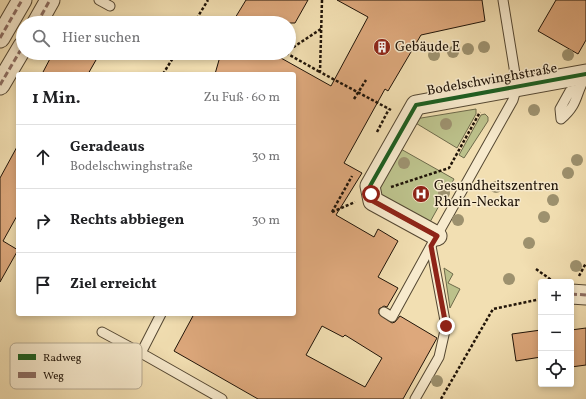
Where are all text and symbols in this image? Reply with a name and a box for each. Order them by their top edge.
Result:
search box [16,16,296,60]
icon: search [30,27,52,49]
text: Hier suchen [62,28,140,49]
building icon: Gebäude E [372,37,392,57]
place label: Gebäude E [395,38,460,57]
street label: Bodelschwinghstraße [425,59,559,101]
text: 1 Min. [32,87,81,110]
text: Zu Fuß · 60 m [204,89,280,107]
text: Geradeaus [70,137,145,158]
icon: ahead [32,146,54,168]
text: 30 m [252,148,280,166]
text: Bodelschwinghstraße [70,158,193,176]
place label: Gesundheitszentren Rhein-Neckar [434,177,559,212]
hospital icon: Gesundheitszentren Rhein-Neckar [411,184,431,204]
route start [362,185,380,203]
icon: right [32,210,54,232]
text: Rechts abbiegen [70,210,185,231]
text: 30 m [252,212,280,230]
icon: arrive [32,274,54,296]
text: Ziel erreicht [70,274,157,295]
map controls [538,279,574,387]
button: + [538,279,574,315]
button: − [538,315,574,351]
route end [437,317,455,335]
legend [10,343,142,389]
text: Radweg [43,351,82,366]
button: locate [538,351,574,387]
text: Weg [43,369,64,384]

